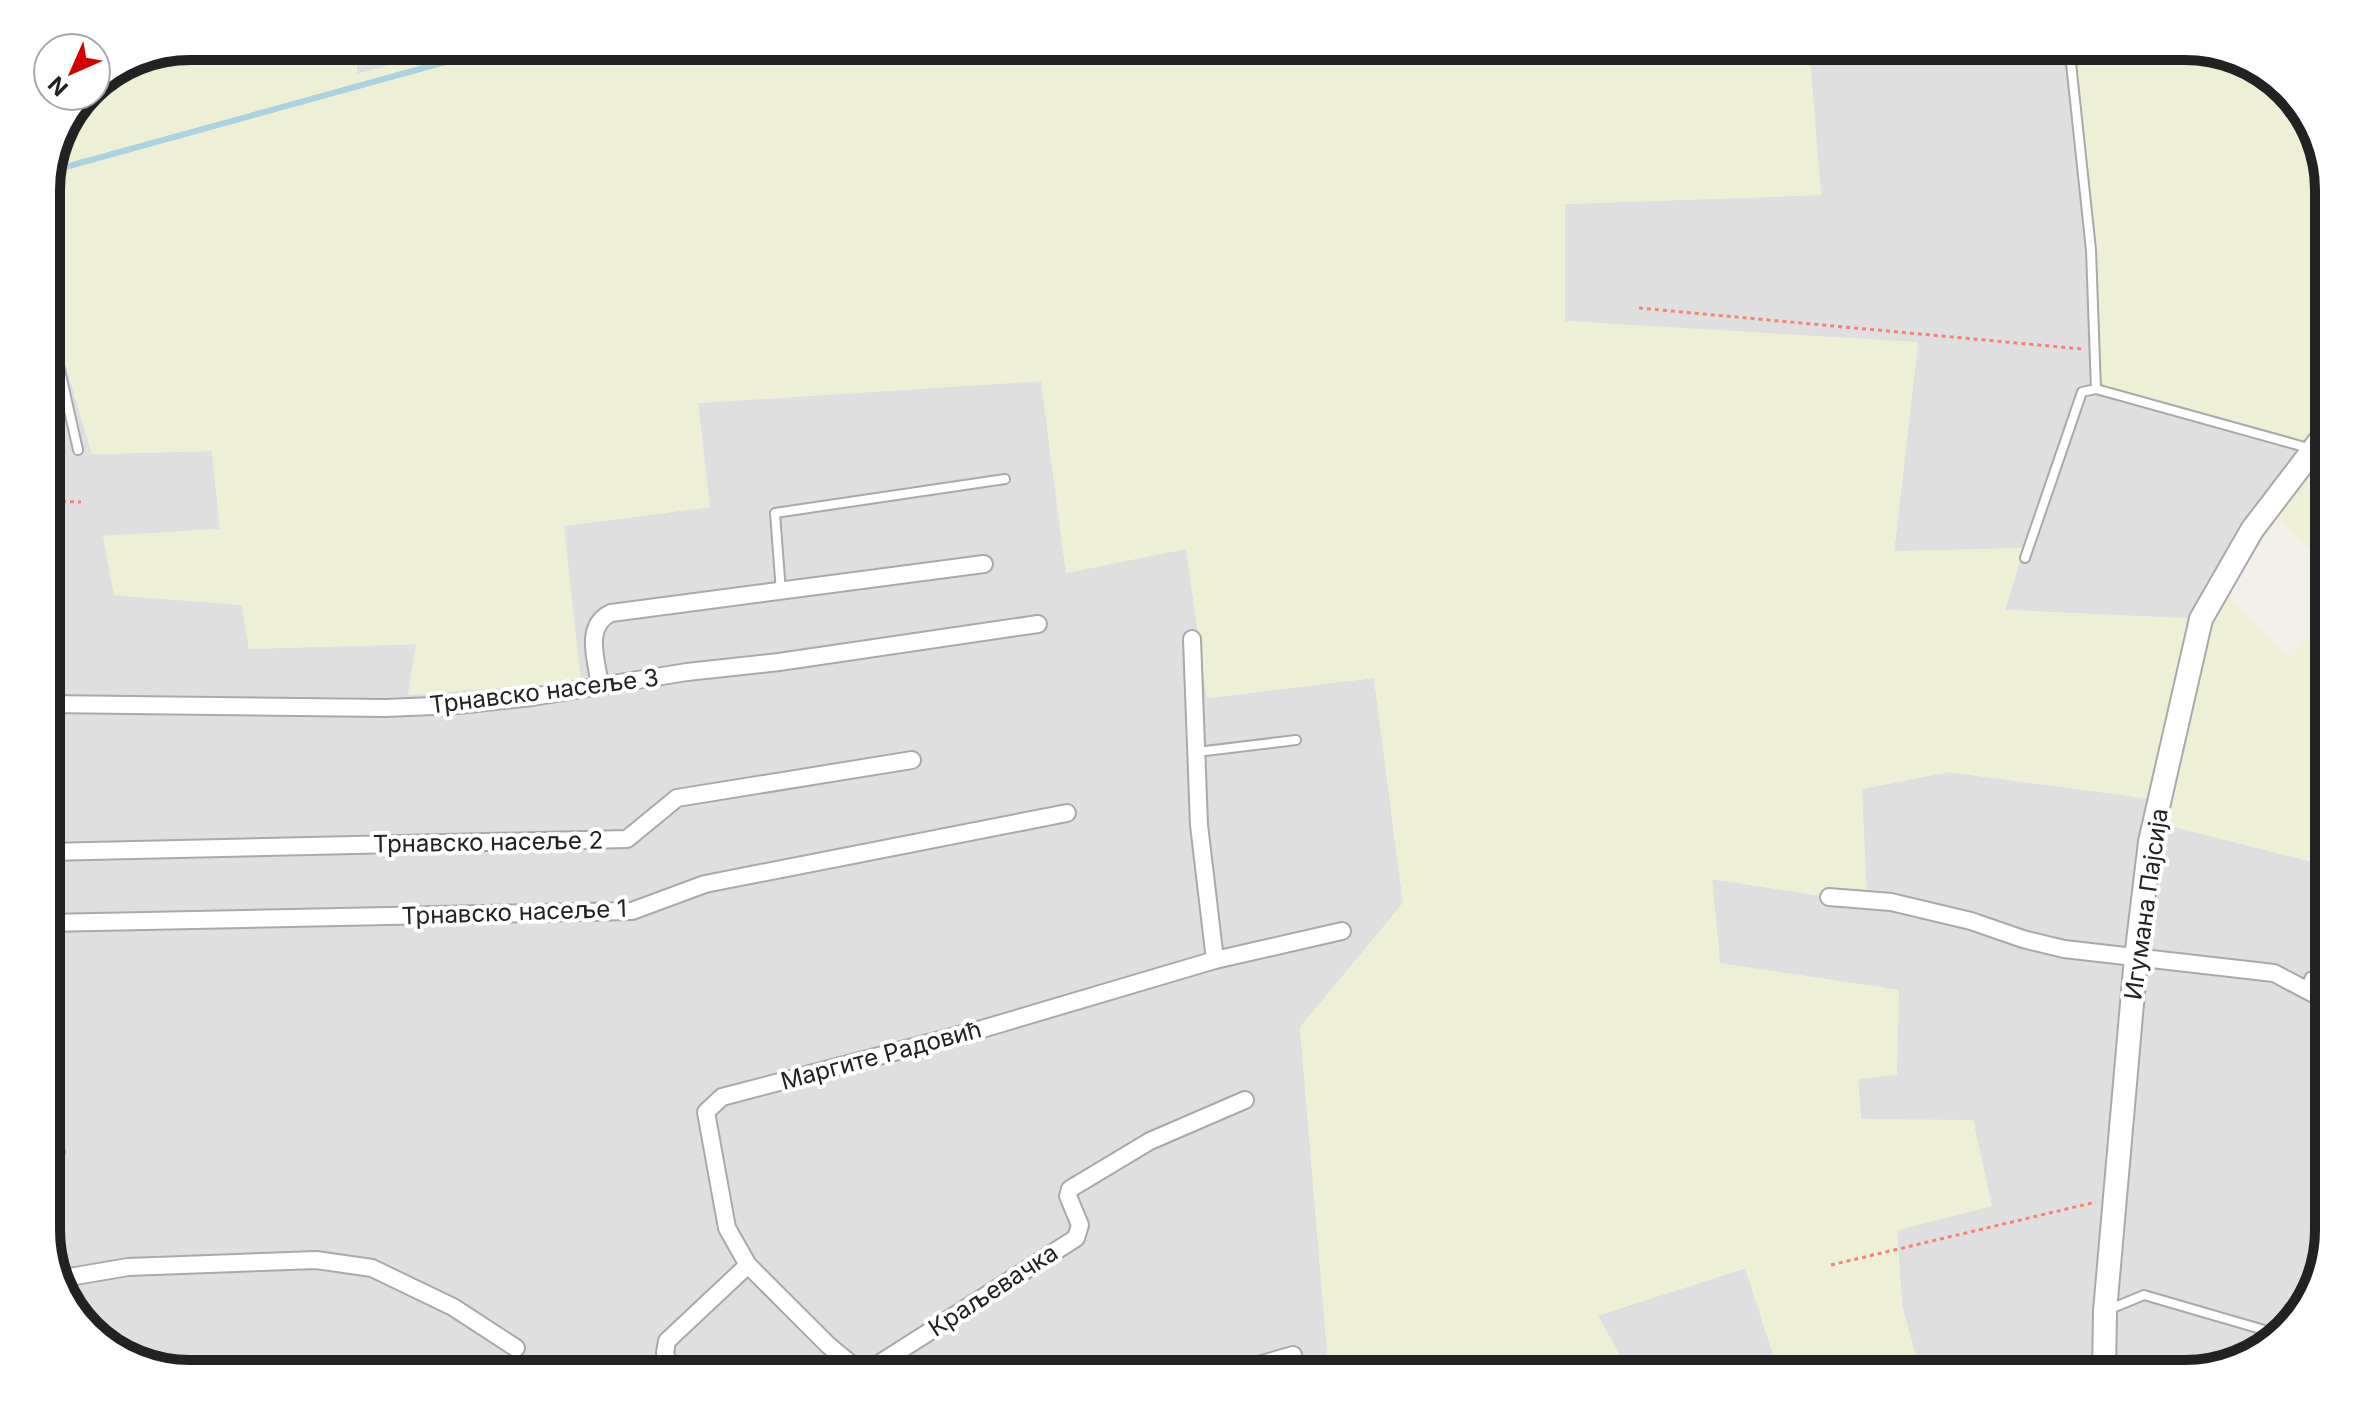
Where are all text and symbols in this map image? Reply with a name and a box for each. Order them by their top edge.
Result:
north arrow [32,32,112,112]
text: N [43,71,73,101]
street label: Трнавско насеље 3 [428,663,660,719]
street label: Игумана Пајсија [2118,806,2174,1002]
street label: Трнавско насеље 2 [373,825,603,859]
street label: Трнавско насеље 1 [401,894,627,930]
street label: Маргите Радовић [777,1014,985,1096]
street label: Краљевачка [923,1238,1063,1342]

